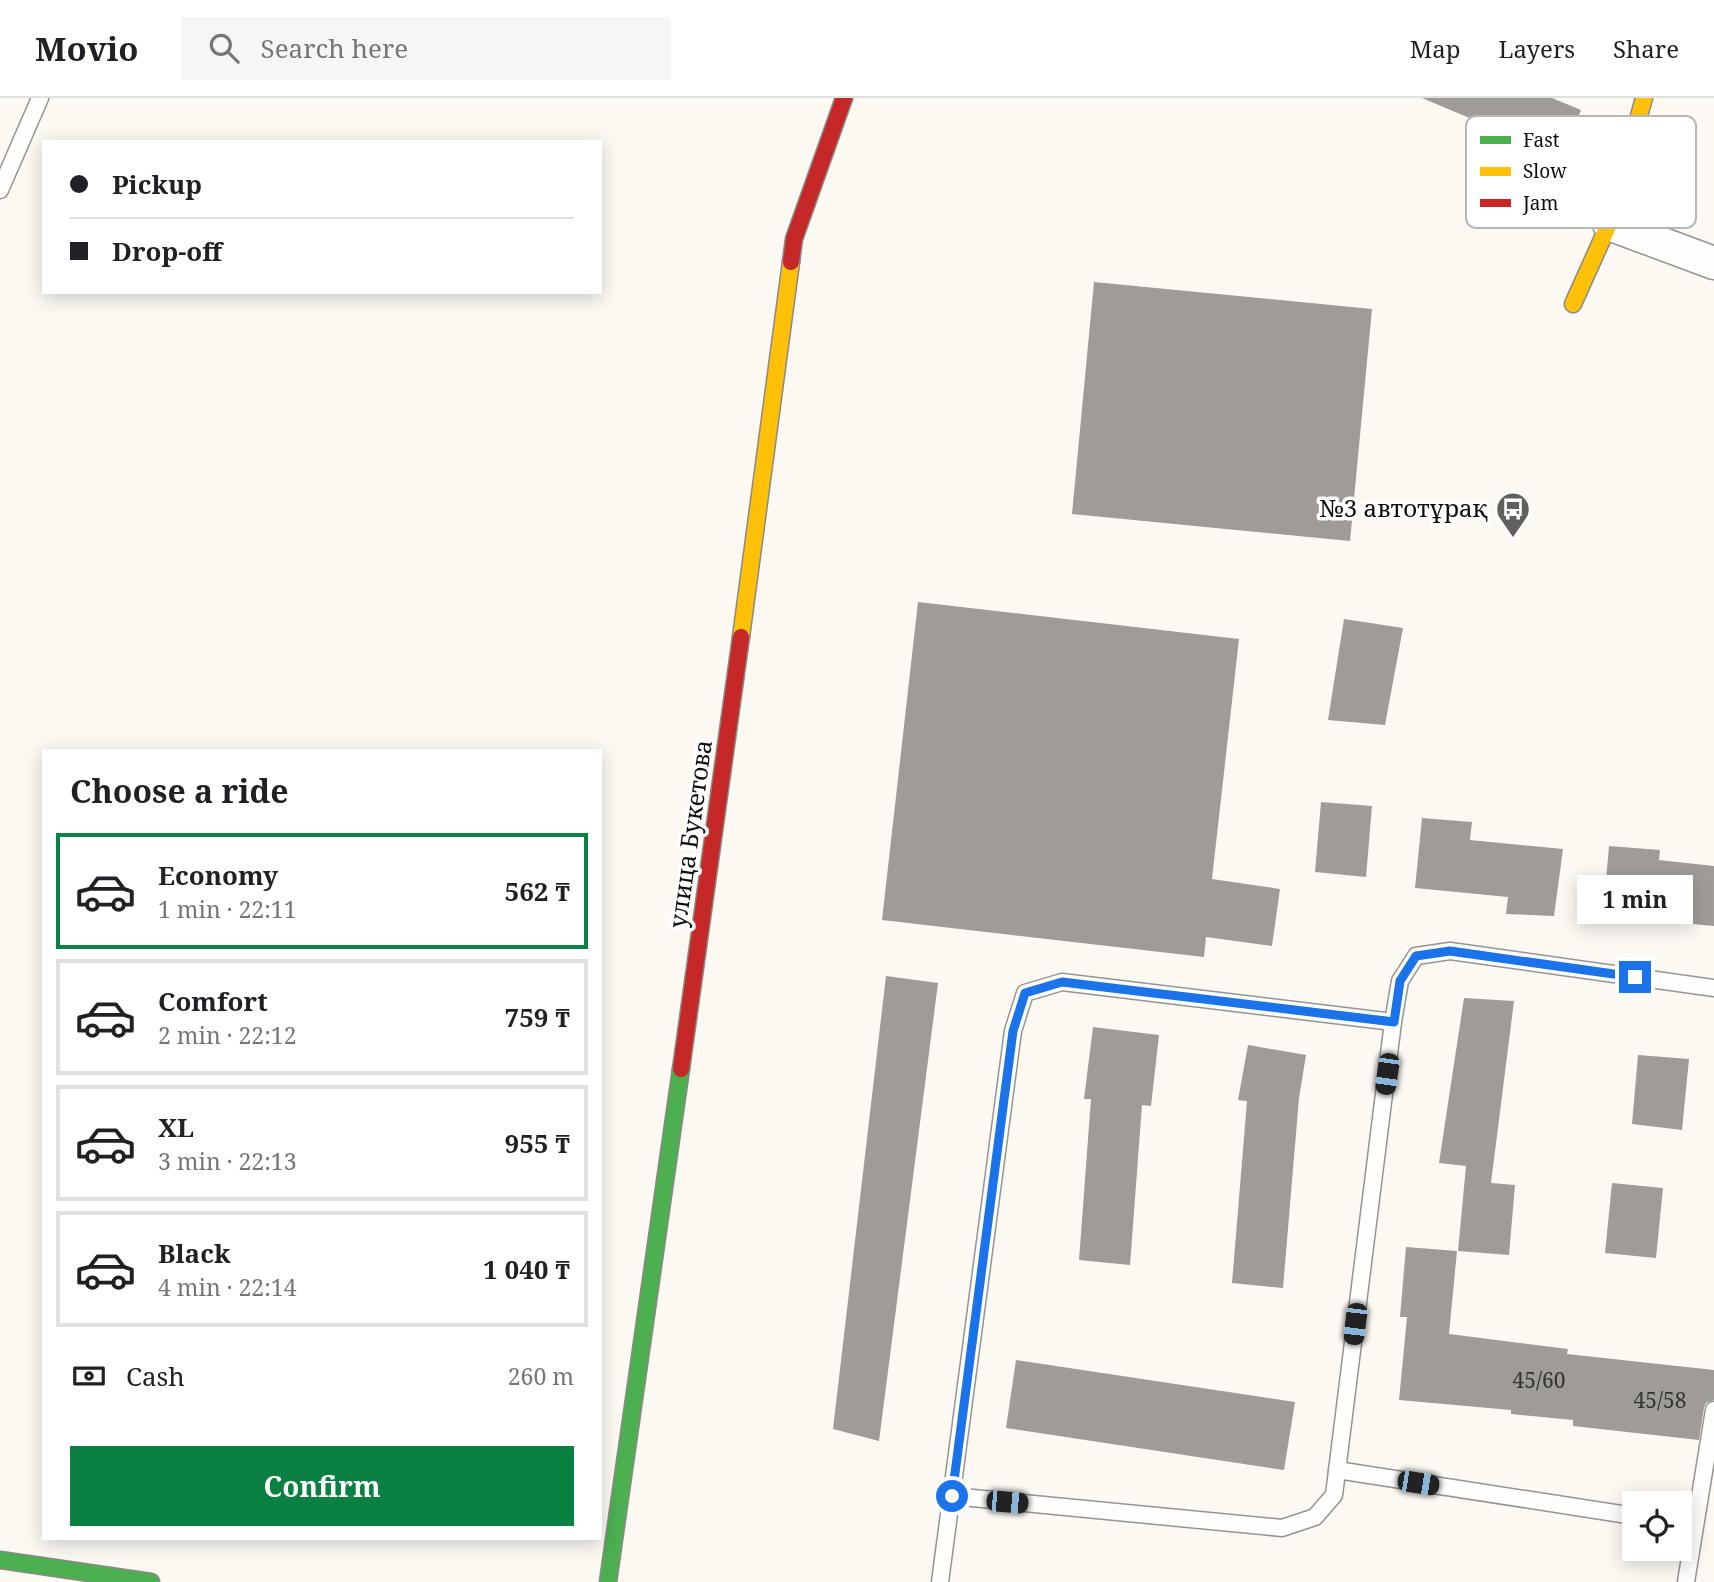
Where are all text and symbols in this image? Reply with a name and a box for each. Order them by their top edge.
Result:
search box [181,17,671,80]
text: Movio [35,26,139,71]
icon: search [205,29,243,67]
text: Search here [261,30,408,66]
text: Map [1410,32,1461,65]
text: Layers [1499,32,1575,65]
text: Share [1613,32,1679,65]
legend [1466,116,1696,228]
text: Fast [1523,127,1560,153]
text: Slow [1523,158,1567,184]
text: Pickup [112,166,202,202]
text: Jam [1522,190,1558,216]
text: Drop-off [112,233,222,269]
bus stop icon: №3 автотұрақ [1494,490,1532,539]
place label: №3 автотұрақ [1319,491,1488,524]
street label: улица Букетова [660,738,719,930]
text: Choose a ride [70,769,289,812]
text: Economy [158,857,278,893]
icon: car [74,860,137,923]
text: 562 ₸ [504,873,570,909]
callout: 1 min [1577,876,1693,924]
text: 1 min [1602,883,1668,915]
text: 1 min · 22:11 [158,893,296,925]
route end [1619,961,1651,993]
text: Comfort [158,983,268,1019]
icon: car [74,986,137,1049]
text: 759 ₸ [504,999,570,1035]
text: 2 min · 22:12 [158,1019,296,1051]
car [1374,1052,1401,1096]
text: XL [158,1109,194,1145]
icon: car [74,1112,137,1175]
text: 955 ₸ [504,1125,570,1161]
text: 3 min · 22:13 [158,1145,296,1177]
text: Black [158,1235,231,1271]
icon: car [74,1238,137,1301]
text: 1 040 ₸ [483,1251,570,1287]
text: 4 min · 22:14 [158,1271,296,1303]
car [1343,1302,1368,1346]
icon: cash [70,1357,108,1395]
text: Cash [126,1358,185,1394]
text: 260 m [508,1360,574,1392]
house number: 45/60 [1512,1366,1566,1394]
house number: 45/58 [1633,1386,1687,1414]
button: Confirm [70,1446,574,1526]
car [1396,1469,1441,1497]
route start [936,1480,968,1512]
car [986,1490,1029,1514]
map controls [1622,1491,1692,1561]
button: locate [1622,1491,1692,1561]

